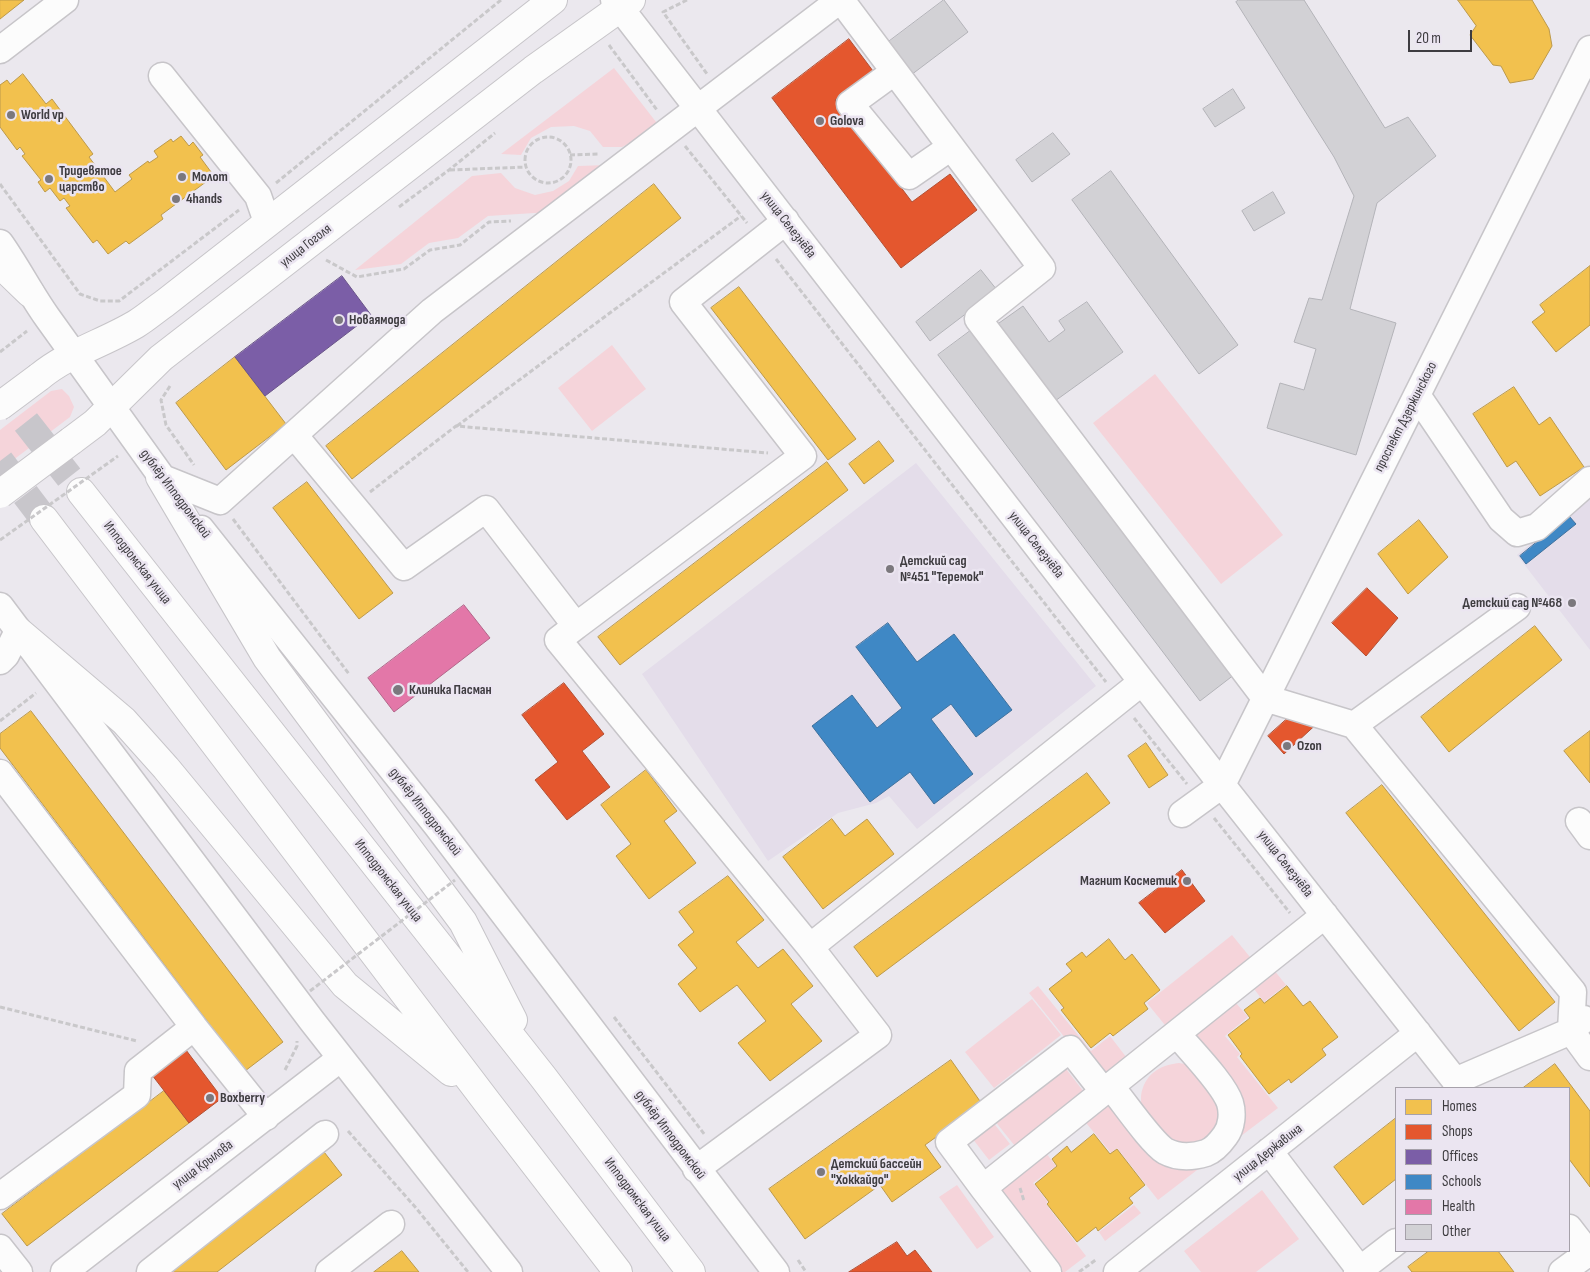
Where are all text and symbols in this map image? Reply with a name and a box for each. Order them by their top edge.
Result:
scale bar [1410,20,1474,52]
text: 20 m [1416,29,1441,48]
place label: World vp [21,107,64,123]
marker: World vp [5,109,17,121]
place label: Golova [830,113,864,129]
marker: Golova [814,115,826,127]
place label: Тридевятое царство [59,163,122,196]
place label: Молот [192,169,228,185]
marker: Молот [176,171,188,183]
marker: Тридевятое царство [43,173,55,185]
street label: улица Селезнёва [757,188,819,262]
place label: 4hands [186,191,222,207]
marker: 4hands [170,193,182,205]
street label: улица Гоголя [277,221,335,271]
place label: Новаямода [349,312,405,328]
marker: Новаямода [333,314,345,326]
street label: проспект Дзержинского [1371,359,1441,475]
street label: дублёр Ипподромской [136,446,214,542]
street label: улица Селезнёва [1005,508,1067,582]
street label: Ипподромская улица [99,518,175,608]
place label: Детский сад №451 "Теремок" [900,553,984,586]
marker: Детский сад №451 "Теремок" [884,563,896,575]
place label: Детский сад №468 [1463,595,1562,611]
marker: Детский сад №468 [1566,597,1578,609]
place label: Клиника Пасман [409,682,492,698]
marker: Клиника Пасман [391,683,405,697]
place label: Ozon [1297,738,1322,754]
marker: Ozon [1281,740,1293,752]
street label: дублёр Ипподромской [385,765,465,859]
street label: улица Селезнёва [1254,827,1316,901]
street label: Ипподромская улица [350,836,426,926]
place label: Магнит Косметик [1080,873,1177,889]
marker: Магнит Косметик [1181,875,1193,887]
street label: дублёр Ипподромской [631,1087,709,1183]
legend [1395,1087,1570,1252]
place label: Boxberry [220,1090,265,1106]
marker: Boxberry [204,1092,216,1104]
text: Homes [1442,1097,1477,1116]
street label: улица Державина [1230,1121,1306,1185]
text: Shops [1442,1122,1473,1141]
street label: улица Крылова [169,1137,237,1193]
text: Offices [1442,1147,1478,1166]
street label: Ипподромская улица [600,1155,674,1245]
place label: Детский бассейн "Хоккайдо" [831,1156,922,1188]
marker: Детский бассейн "Хоккайдо" [815,1166,827,1178]
text: Schools [1442,1172,1481,1191]
text: Health [1442,1197,1475,1216]
text: Other [1442,1222,1471,1241]

